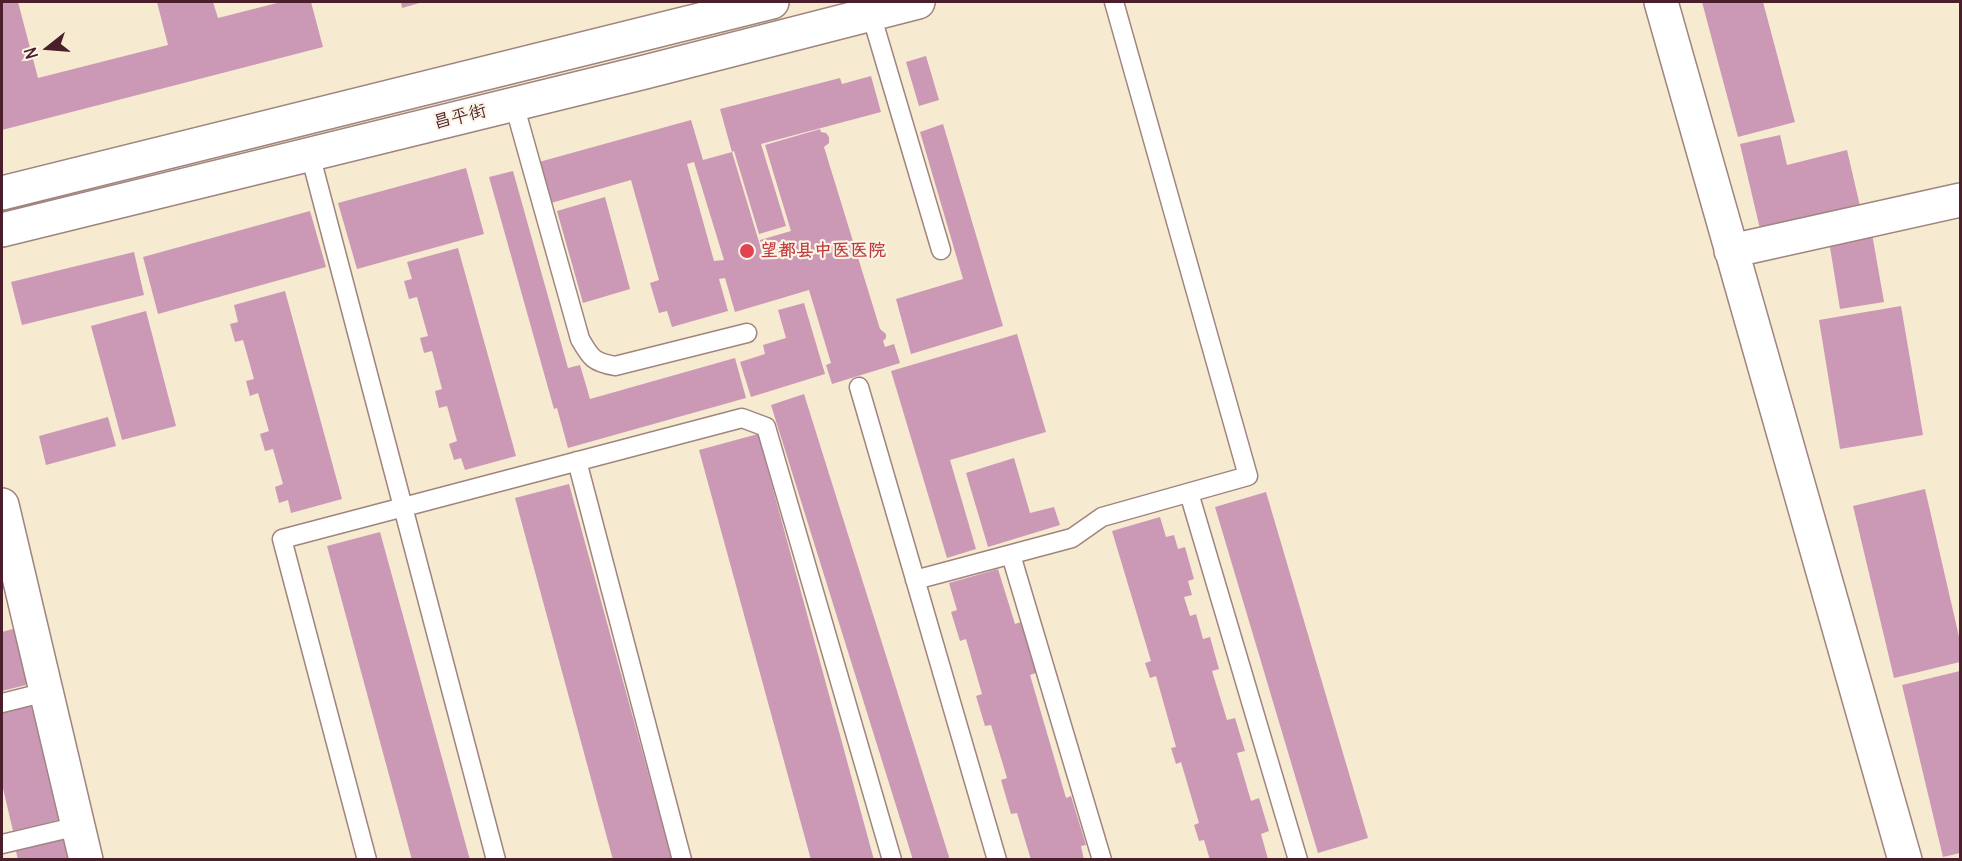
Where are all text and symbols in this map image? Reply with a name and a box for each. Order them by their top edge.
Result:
north arrow [18,18,78,78]
text: N [20,45,42,61]
street label: 昌平街 [431,100,489,134]
place label: 望都县中医医院 [760,240,886,262]
marker: 望都县中医医院 [738,242,756,260]

